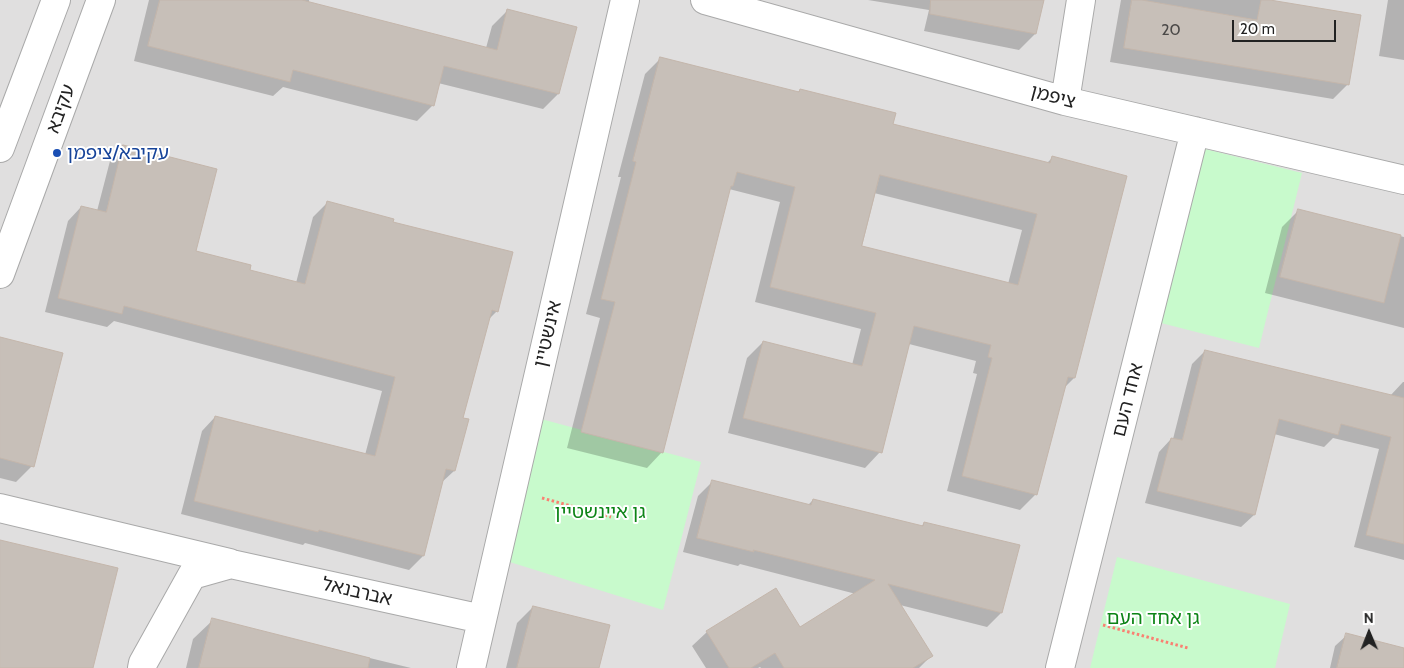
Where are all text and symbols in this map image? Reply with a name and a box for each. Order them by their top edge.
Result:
scale bar [1234,10,1338,42]
house number: 20 [1161,20,1181,40]
text: 20 m [1240,20,1275,38]
street label: ציפמן [1028,80,1078,114]
street label: עקיבא [42,81,80,137]
place label: עקיבא/ציפמן [67,142,169,164]
marker: עקיבא/ציפמן [51,147,63,159]
street label: אינשטיין [529,298,567,370]
street label: אחד העם [1108,361,1148,439]
park label: גן איינשטיין [555,501,645,523]
street label: אברבנאל [320,573,394,611]
park label: גן אחד העם [1107,607,1199,629]
north arrow [1344,608,1394,658]
text: N [1364,609,1374,627]

